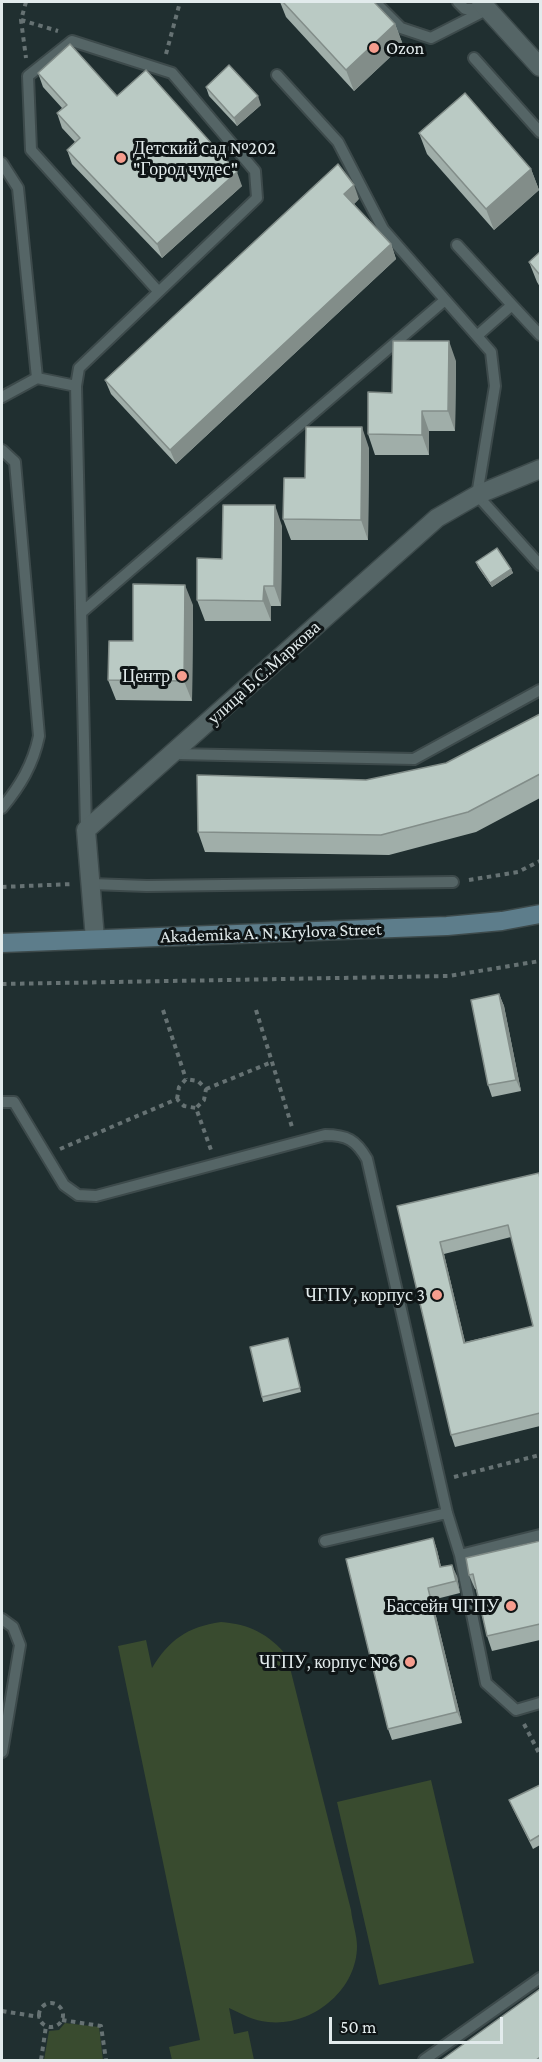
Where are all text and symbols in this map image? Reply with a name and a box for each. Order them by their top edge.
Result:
place label: Ozon [386,37,424,59]
marker: Ozon [367,41,381,55]
place label: Детский сад №202 "Город чудес" [133,137,276,180]
marker: Детский сад №202 "Город чудес" [114,151,128,165]
street label: улица Б.С.Маркова [203,617,325,729]
place label: Центр [122,665,170,687]
marker: Центр [175,669,189,683]
street label: Akademika A. N. Krylova Street [160,918,382,948]
place label: ЧГПУ, корпус 3 [305,1284,425,1306]
marker: ЧГПУ, корпус 3 [430,1288,444,1302]
place label: Бассейн ЧГПУ [386,1595,499,1617]
marker: Бассейн ЧГПУ [504,1599,518,1613]
place label: ЧГПУ, корпус №6 [259,1651,398,1673]
marker: ЧГПУ, корпус №6 [403,1655,417,1669]
scale bar [332,2005,506,2043]
text: 50 m [340,2017,377,2037]

